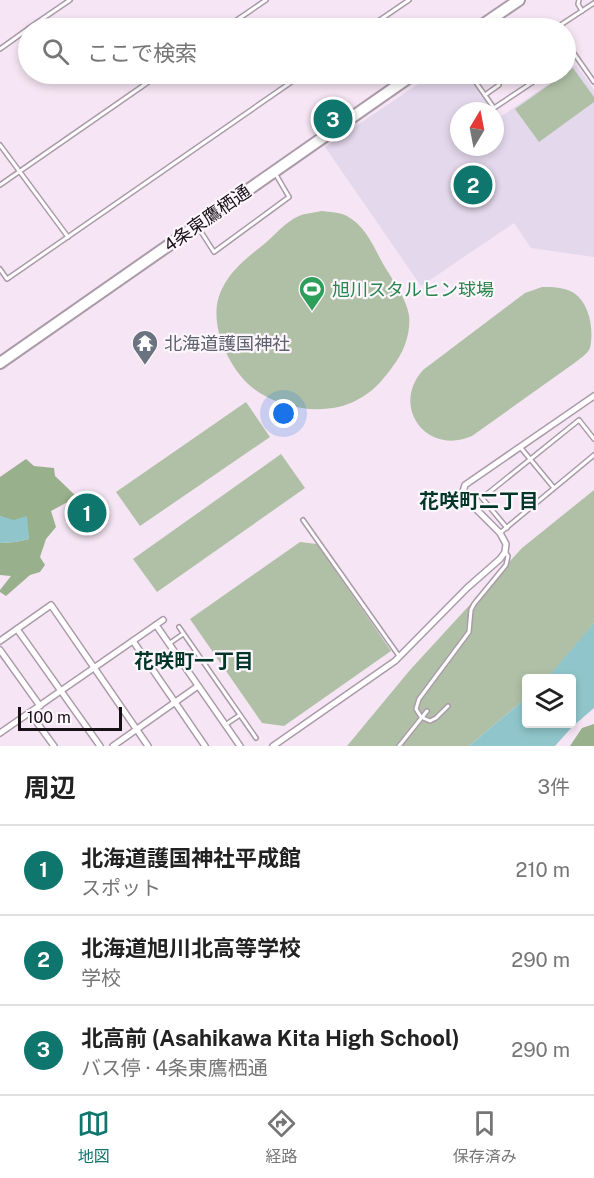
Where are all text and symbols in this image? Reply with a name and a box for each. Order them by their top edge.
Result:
search box [18,18,576,84]
icon: search [39,35,72,68]
text: ここで検索 [87,40,197,66]
pin: 3 [314,96,352,142]
north arrow [450,102,504,156]
pin: 2 [454,162,492,207]
street label: 4条東鷹栖通 [159,180,255,256]
sports icon: 旭川スタルヒン球場 [297,274,327,312]
place label: 旭川スタルヒン球場 [332,279,494,300]
temple icon: 北海道護国神社 [130,328,160,366]
place label: 北海道護国神社 [164,333,290,354]
your location [269,399,298,428]
district label: 花咲町二丁目 [419,489,539,513]
pin: 1 [68,490,106,536]
district label: 花咲町一丁目 [134,649,254,673]
map controls [522,674,576,728]
button: layers [522,674,576,728]
scale bar [18,704,122,732]
text: 100 m [27,708,71,727]
text: 周辺 [24,772,76,803]
text: 3件 [537,775,570,799]
text: 北海道護国神社平成館 [81,845,301,871]
text: 1 [39,858,48,882]
text: 210 m [516,858,570,882]
text: スポット [81,876,161,900]
text: 北海道旭川北高等学校 [81,935,301,961]
text: 2 [37,948,50,972]
text: 290 m [511,948,570,972]
text: 学校 [81,966,121,990]
text: 北高前 (Asahikawa Kita High School) [81,1025,460,1051]
text: 3 [37,1038,50,1062]
text: 290 m [511,1038,570,1062]
text: バス停 · 4条東鷹栖通 [81,1056,268,1080]
tab: 地図 [77,1107,110,1167]
tab: 経路 [265,1107,298,1167]
tab: 保存済み [453,1107,517,1167]

